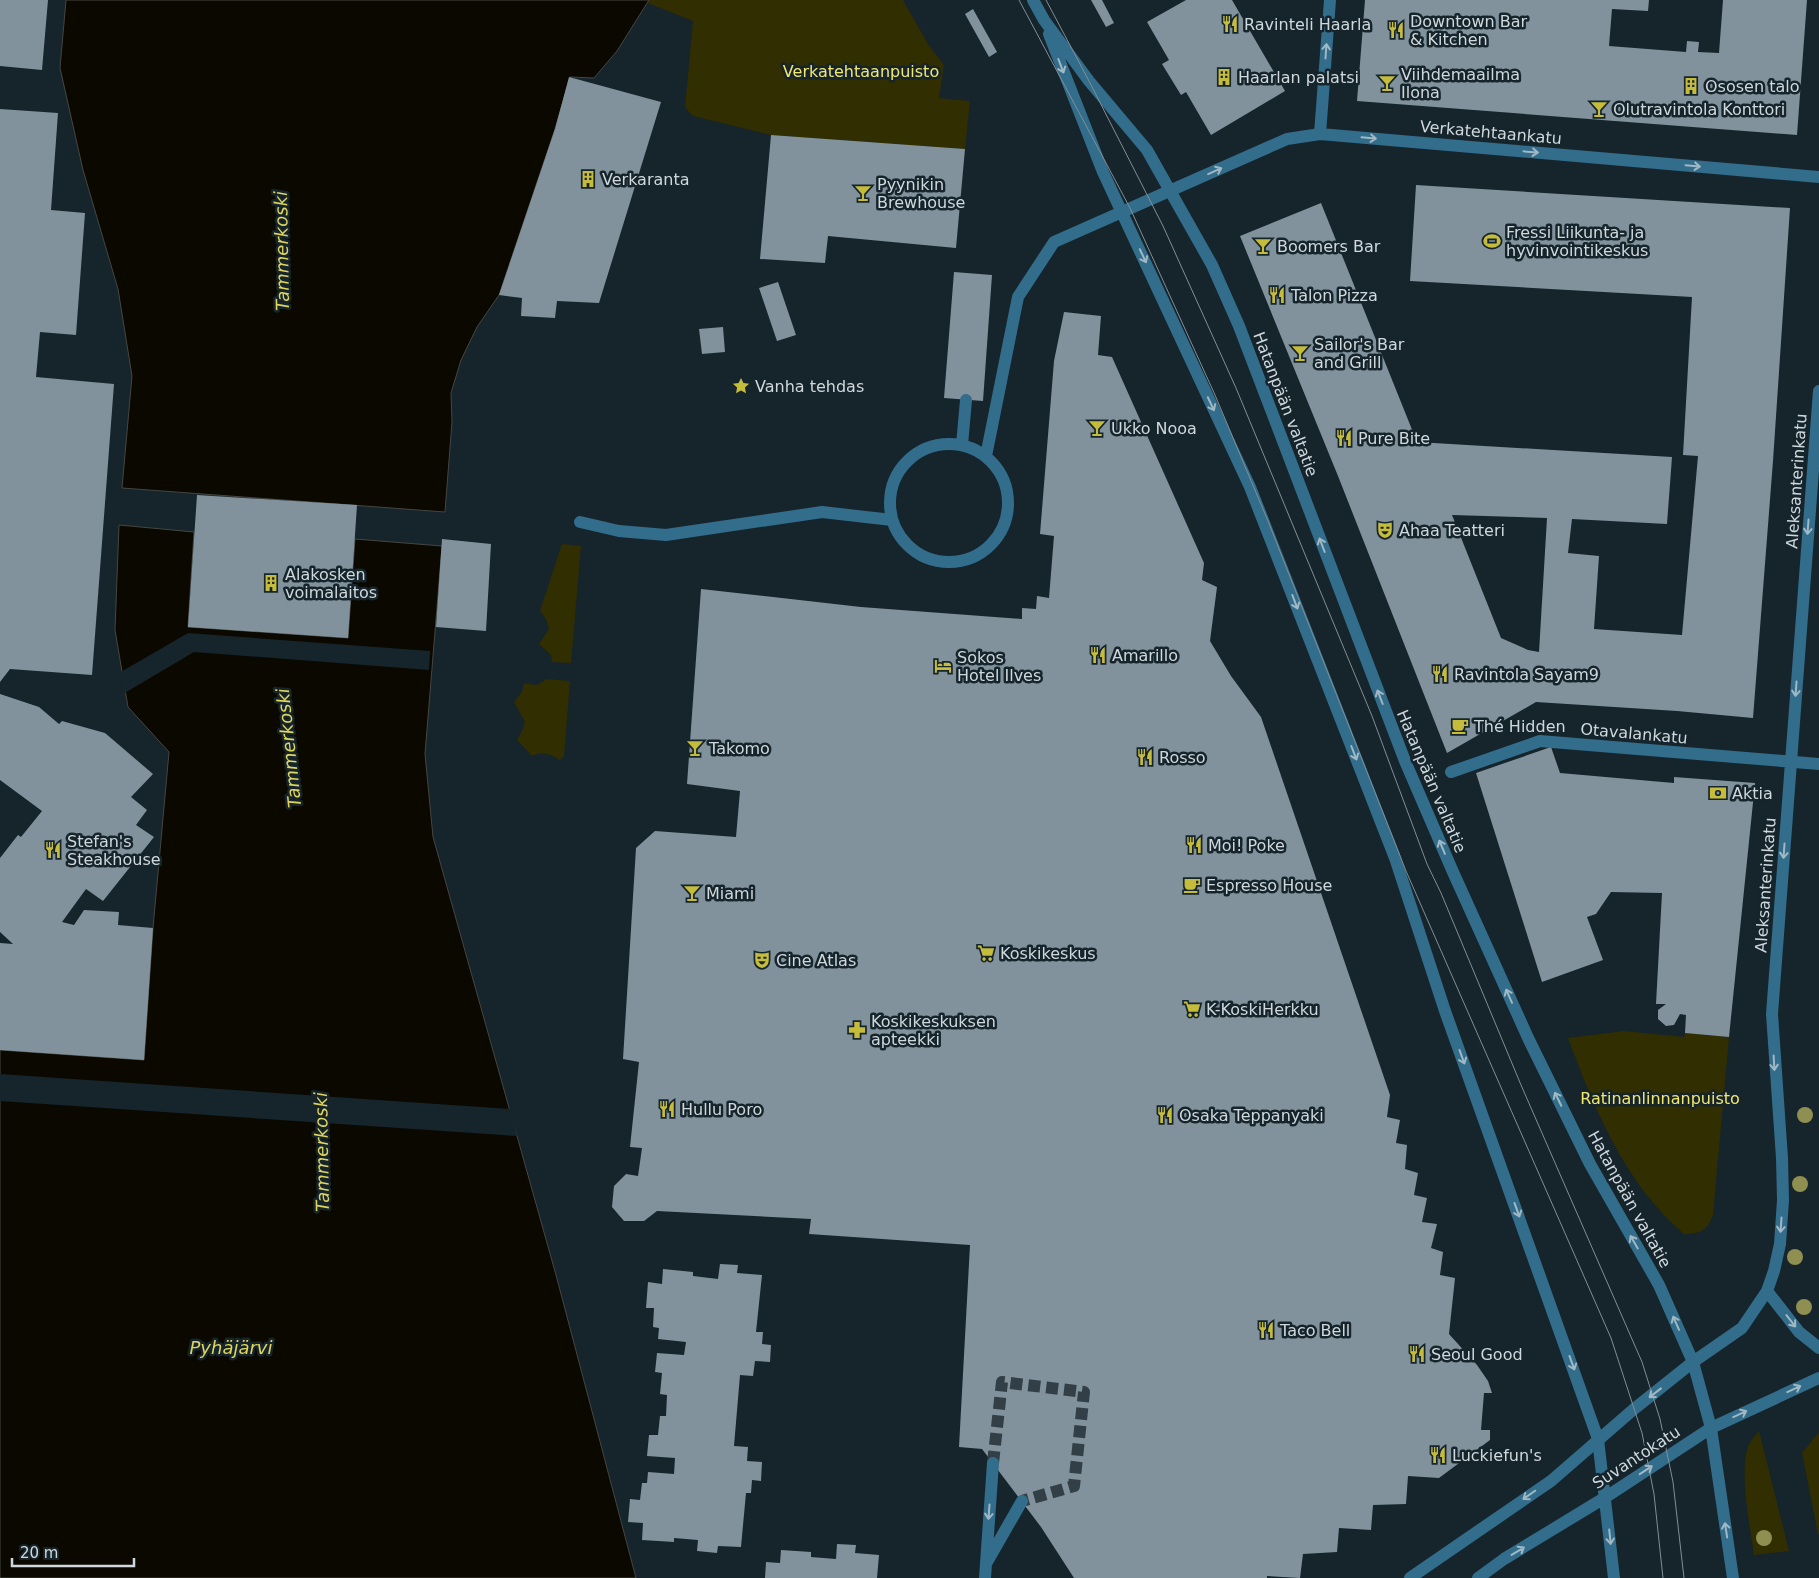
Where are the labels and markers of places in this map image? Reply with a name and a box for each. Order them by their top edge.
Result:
place label: Downtown Bar & Kitchen [1410,12,1527,49]
restaurant icon: Ravinteli Haarla [1220,14,1240,34]
place label: Ravinteli Haarla [1244,15,1371,34]
restaurant icon: Downtown Bar & Kitchen [1386,20,1406,40]
place label: Viihdemaailma Ilona [1401,65,1520,102]
building icon: Haarlan palatsi [1214,67,1234,87]
place label: Haarlan palatsi [1238,68,1359,87]
bar icon: Viihdemaailma Ilona [1377,73,1397,93]
building icon: Ososen talo [1681,76,1701,96]
place label: Ososen talo [1705,77,1799,96]
bar icon: Olutravintola Konttori [1589,99,1609,119]
place label: Olutravintola Konttori [1613,100,1785,119]
building icon: Verkaranta [578,169,598,189]
place label: Verkaranta [602,170,690,189]
place label: Pyynikin Brewhouse [877,175,965,212]
bar icon: Pyynikin Brewhouse [853,183,873,203]
place label: Fressi Liikunta- ja hyvinvointikeskus [1506,223,1648,260]
sports icon: Fressi Liikunta- ja hyvinvointikeskus [1482,231,1502,251]
bar icon: Boomers Bar [1253,236,1273,256]
place label: Boomers Bar [1277,237,1381,256]
restaurant icon: Talon Pizza [1267,285,1287,305]
place label: Talon Pizza [1290,286,1378,305]
place label: Sailor's Bar and Grill [1314,335,1405,372]
bar icon: Sailor's Bar and Grill [1290,343,1310,363]
place icon: Vanha tehdas [731,376,751,396]
place label: Vanha tehdas [755,377,864,396]
bar icon: Ukko Nooa [1087,418,1107,438]
place label: Ukko Nooa [1111,419,1197,438]
restaurant icon: Pure Bite [1334,428,1354,448]
place label: Pure Bite [1358,429,1430,448]
theatre icon: Ahaa Teatteri [1375,520,1395,540]
place label: Ahaa Teatteri [1399,521,1505,540]
place label: Alakosken voimalaitos [285,565,377,602]
building icon: Alakosken voimalaitos [261,573,281,593]
restaurant icon: Amarillo [1088,645,1108,665]
place label: Amarillo [1112,646,1178,665]
place label: Sokos Hotel Ilves [957,648,1041,685]
hotel icon: Sokos Hotel Ilves [933,656,953,676]
restaurant icon: Ravintola Sayam9 [1430,664,1450,684]
place label: Ravintola Sayam9 [1454,665,1599,684]
cafe icon: Thé Hidden [1450,716,1470,736]
place label: Thé Hidden [1473,717,1566,736]
bar icon: Takomo [685,738,705,758]
place label: Takomo [708,739,770,758]
restaurant icon: Rosso [1135,747,1155,767]
place label: Rosso [1159,748,1206,767]
bank icon: Aktia [1708,783,1728,803]
place label: Aktia [1732,784,1773,803]
place label: Stefan's Steakhouse [67,832,161,869]
restaurant icon: Moi! Poke [1184,835,1204,855]
place label: Moi! Poke [1208,836,1285,855]
restaurant icon: Stefan's Steakhouse [43,840,63,860]
cafe icon: Espresso House [1182,875,1202,895]
place label: Espresso House [1206,876,1332,895]
bar icon: Miami [682,883,702,903]
place label: Miami [706,884,754,903]
supermarket icon: Koskikeskus [976,943,996,963]
place label: Koskikeskus [1000,944,1096,963]
theatre icon: Cine Atlas [752,950,772,970]
place label: Cine Atlas [776,951,856,970]
supermarket icon: K-KoskiHerkku [1182,999,1202,1019]
place label: K-KoskiHerkku [1206,1000,1319,1019]
place label: Koskikeskuksen apteekki [871,1012,996,1049]
pharmacy icon: Koskikeskuksen apteekki [847,1020,867,1040]
restaurant icon: Hullu Poro [657,1099,677,1119]
place label: Hullu Poro [681,1100,762,1119]
restaurant icon: Osaka Teppanyaki [1155,1105,1175,1125]
place label: Osaka Teppanyaki [1179,1106,1324,1125]
restaurant icon: Taco Bell [1256,1320,1276,1340]
place label: Taco Bell [1279,1321,1350,1340]
restaurant icon: Seoul Good [1407,1344,1427,1364]
place label: Seoul Good [1431,1345,1523,1364]
restaurant icon: Luckiefun's [1428,1445,1448,1465]
place label: Luckiefun's [1452,1446,1542,1465]

